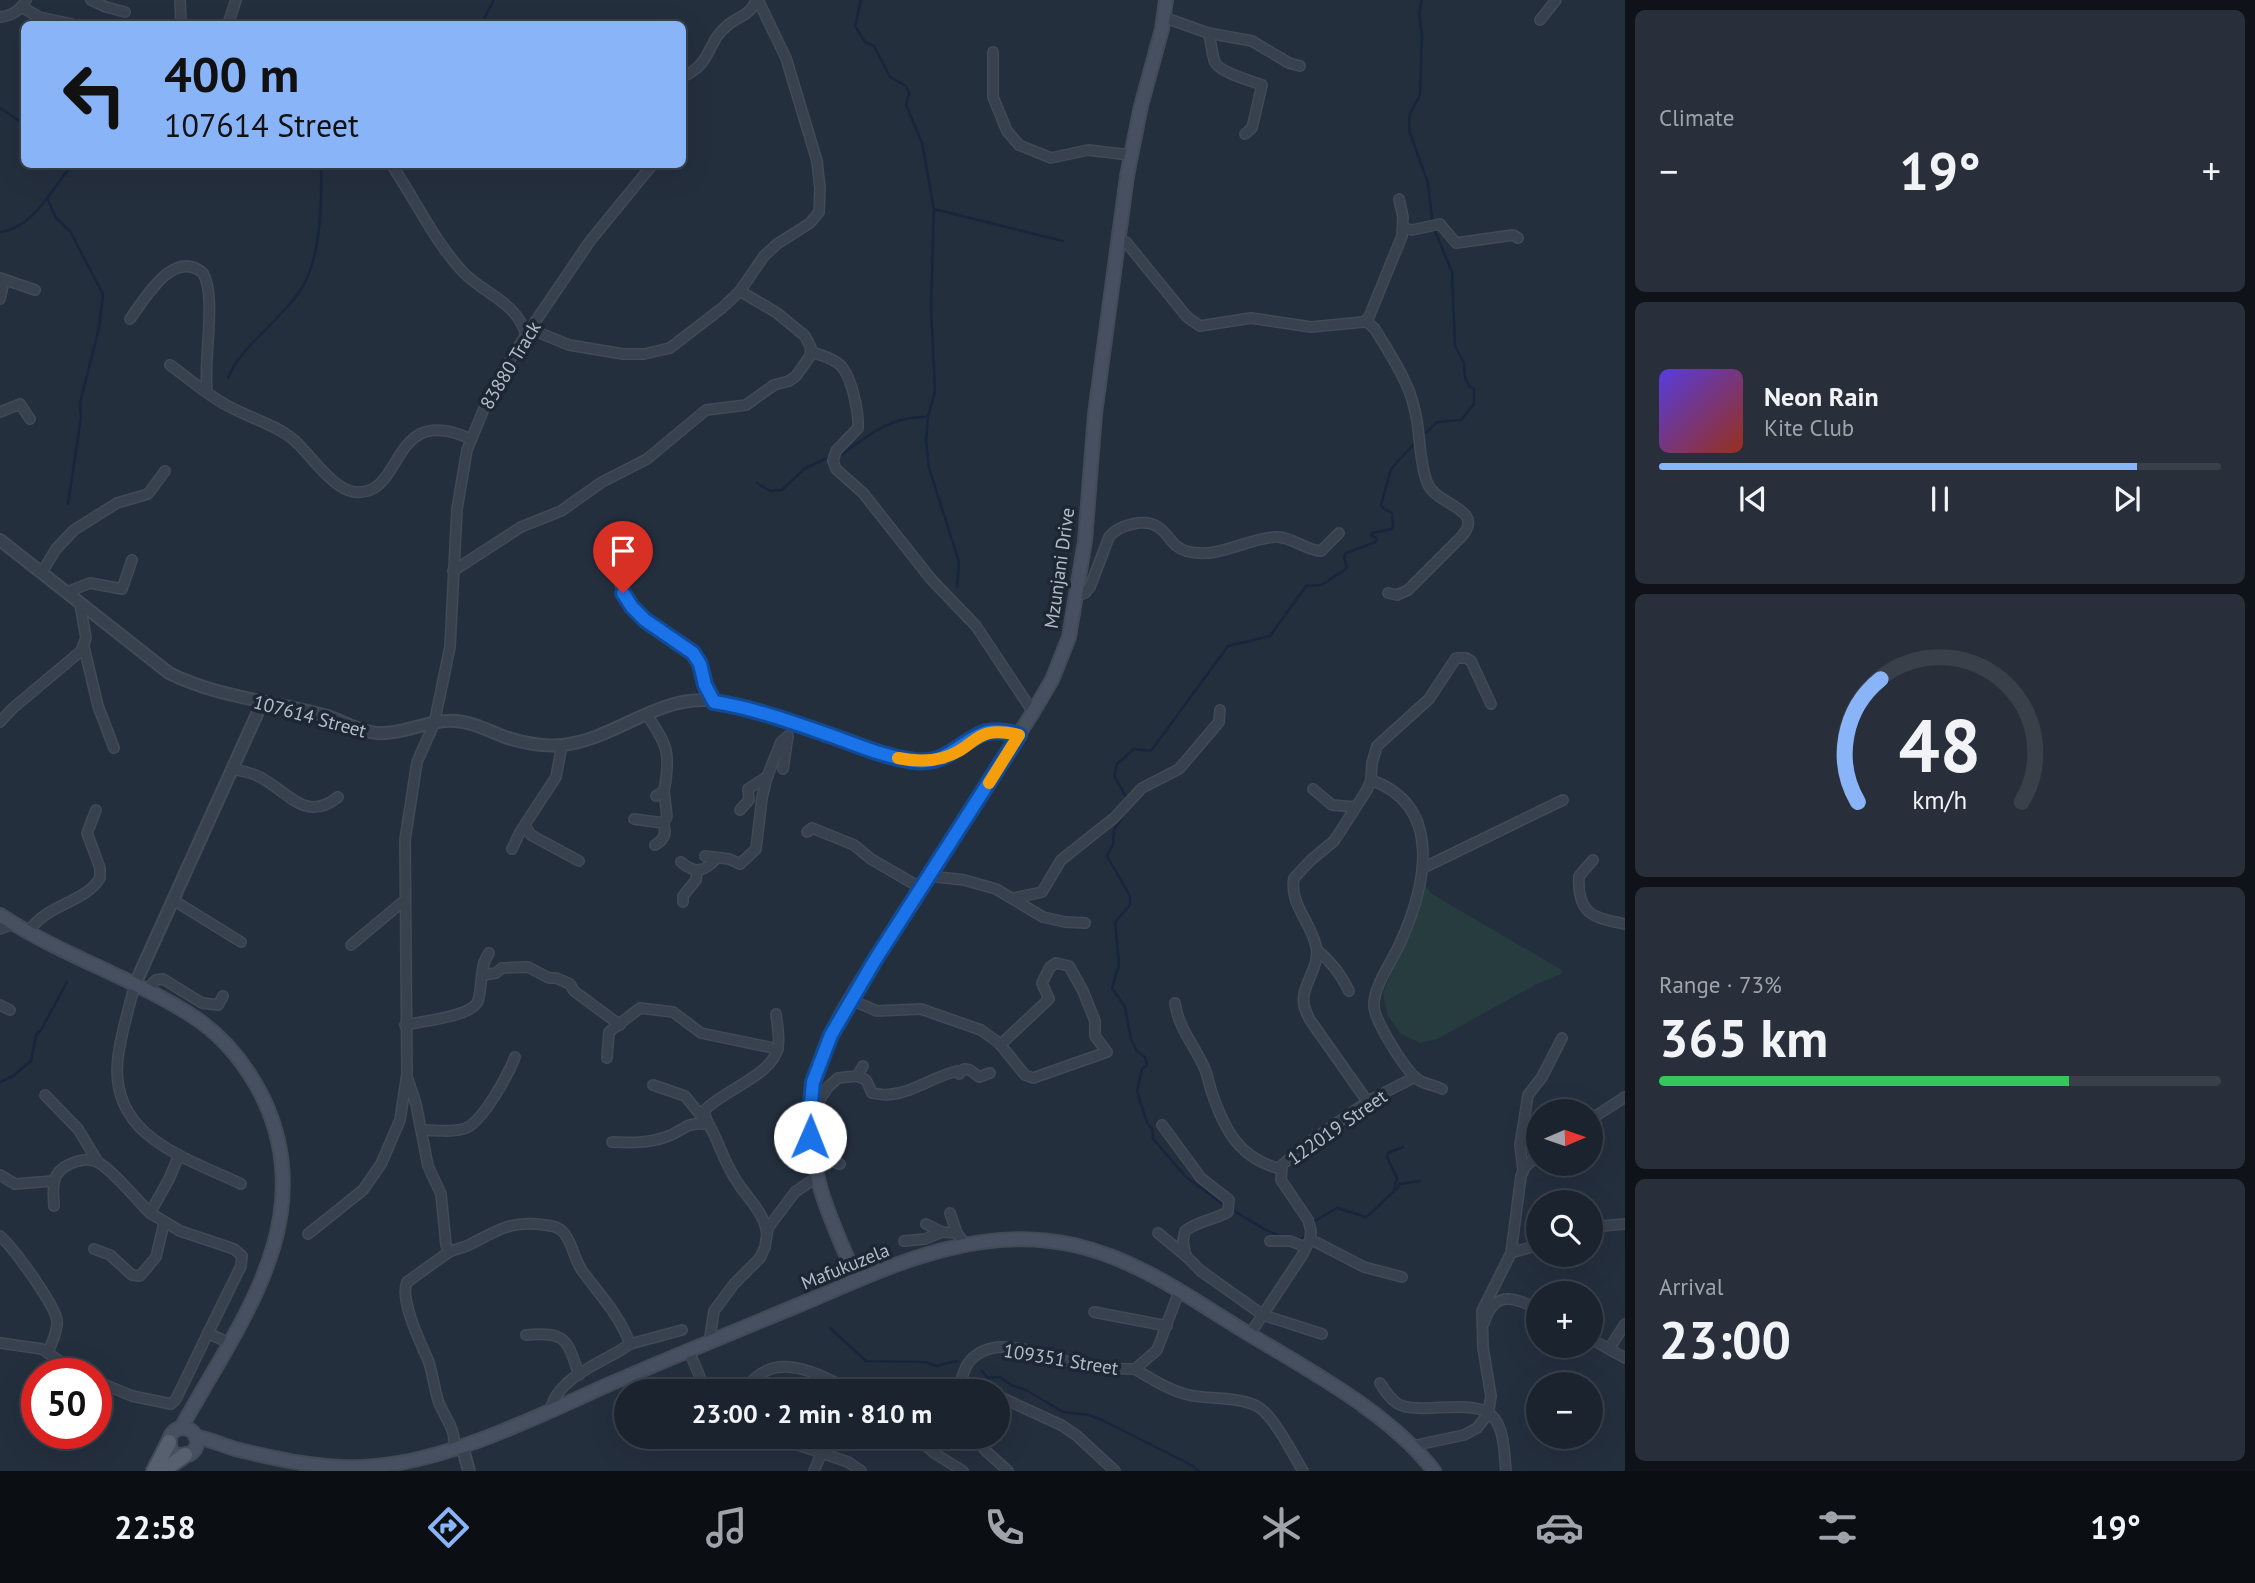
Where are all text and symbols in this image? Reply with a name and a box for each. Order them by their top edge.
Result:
text: 400 m [164,42,299,106]
icon: left [49,49,140,140]
text: Climate [1659,103,1734,132]
text: 107614 Street [164,104,359,146]
text: 19° [1899,137,1981,204]
text: − [1659,146,1678,195]
text: + [2202,146,2221,195]
street label: 83880 Track [474,317,546,413]
text: Neon Rain [1764,380,1879,413]
text: Kite Club [1764,413,1854,442]
icon: previous [1734,480,1772,518]
icon: pause [1921,480,1959,518]
icon: next [2108,480,2146,518]
street label: Mzunjani Drive [1039,506,1079,630]
pin [593,521,653,593]
icon: arrive [604,532,642,570]
street label: 107614 Street [251,689,370,743]
text: 48 [1899,698,1981,792]
text: km/h [1913,783,1967,815]
text: Range · 73% [1659,970,1782,999]
text: 365 km [1659,1004,1828,1071]
street label: 122019 Street [1283,1084,1392,1170]
north arrow [1526,1099,1603,1176]
map controls [1526,1099,1603,1449]
position arrow [773,1100,847,1174]
button: search [1526,1190,1603,1267]
street label: Mafukuzela [797,1237,893,1295]
text: Arrival [1659,1272,1723,1301]
button: + [1526,1281,1603,1358]
text: 23:00 [1659,1306,1791,1373]
street label: 109351 Street [1002,1338,1121,1380]
speed limit sign: 50 [21,1358,112,1449]
button: − [1526,1372,1603,1449]
text: 23:00 · 2 min · 810 m [692,1397,932,1430]
icon: directions [424,1503,473,1552]
icon: music [702,1503,751,1552]
icon: phone [980,1503,1029,1552]
icon: climate [1257,1503,1306,1552]
icon: car [1535,1503,1584,1552]
icon: filters [1813,1503,1862,1552]
text: 22:58 [114,1506,196,1548]
text: 19° [2090,1506,2141,1548]

